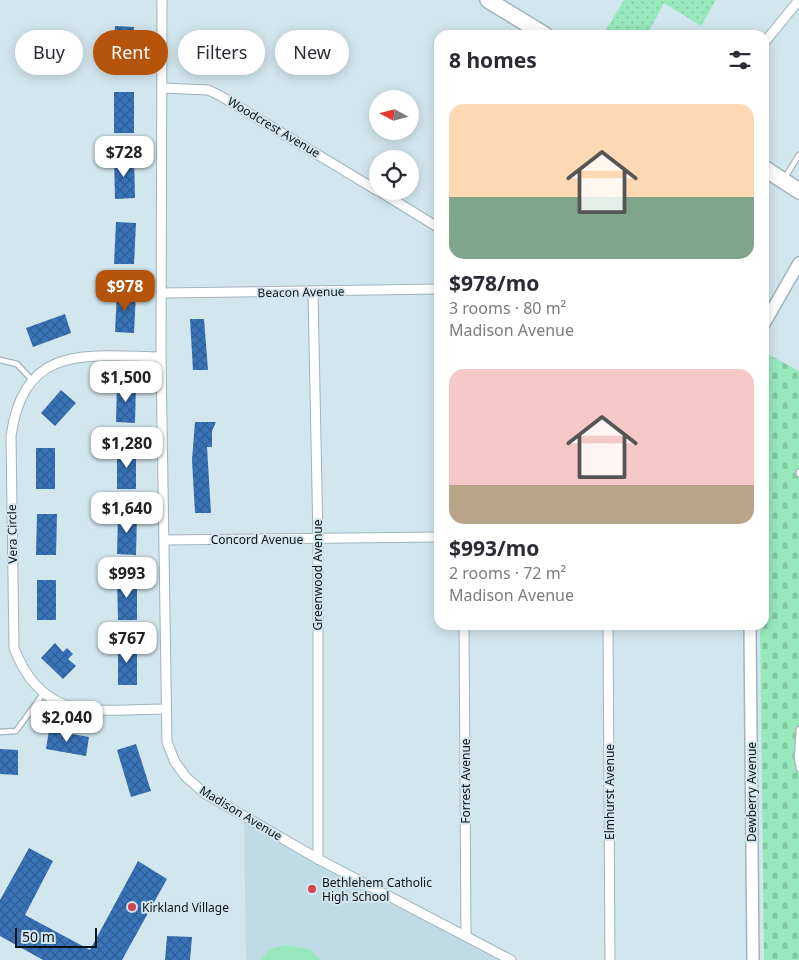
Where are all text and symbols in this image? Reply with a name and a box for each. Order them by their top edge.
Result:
chip: Buy [15,30,83,75]
chip: Rent [93,30,168,75]
chip: Filters [178,30,265,75]
chip: New [275,30,349,75]
text: 8 homes [449,46,537,74]
icon: filters [726,46,754,74]
north arrow [369,90,419,140]
map controls [369,90,419,200]
street label: Woodcrest Avenue [224,93,324,162]
pin: $728 [94,136,154,178]
icon: home [557,137,647,227]
text: $728 [106,141,142,163]
button: locate [369,150,419,200]
text: $978/mo [449,269,539,297]
pin: $978 [95,270,155,312]
text: $978 [107,275,143,297]
street label: Beacon Avenue [257,283,345,301]
text: 3 rooms · 80 m² [449,297,566,319]
text: Madison Avenue [449,319,574,341]
pin: $1,500 [85,360,167,403]
text: $1,500 [101,366,151,388]
icon: home [557,402,647,492]
pin: $1,280 [86,426,168,469]
text: $1,280 [102,432,152,454]
pin: $1,640 [86,492,168,534]
text: $1,640 [102,497,152,519]
street label: Vera Circle [3,504,21,564]
street label: Greenwood Avenue [309,519,326,631]
street label: Concord Avenue [211,531,304,548]
text: $993/mo [449,534,539,562]
pin: $993 [97,556,157,599]
text: $993 [109,562,145,584]
text: 2 rooms · 72 m² [449,562,566,584]
text: Madison Avenue [449,584,574,606]
pin: $767 [97,622,157,664]
text: $767 [109,627,145,649]
pin: $2,040 [26,700,108,743]
text: $2,040 [42,706,92,728]
street label: Forrest Avenue [457,738,474,824]
street label: Dewberry Avenue [743,742,760,842]
street label: Elmhurst Avenue [601,744,618,840]
street label: Madison Avenue [196,782,286,845]
place label: Bethlehem Catholic High School [322,874,432,905]
marker: Bethlehem Catholic High School [306,883,318,895]
place label: Kirkland Village [142,899,229,916]
marker: Kirkland Village [126,901,138,913]
scale bar [15,925,98,948]
text: 50 m [22,927,55,946]

